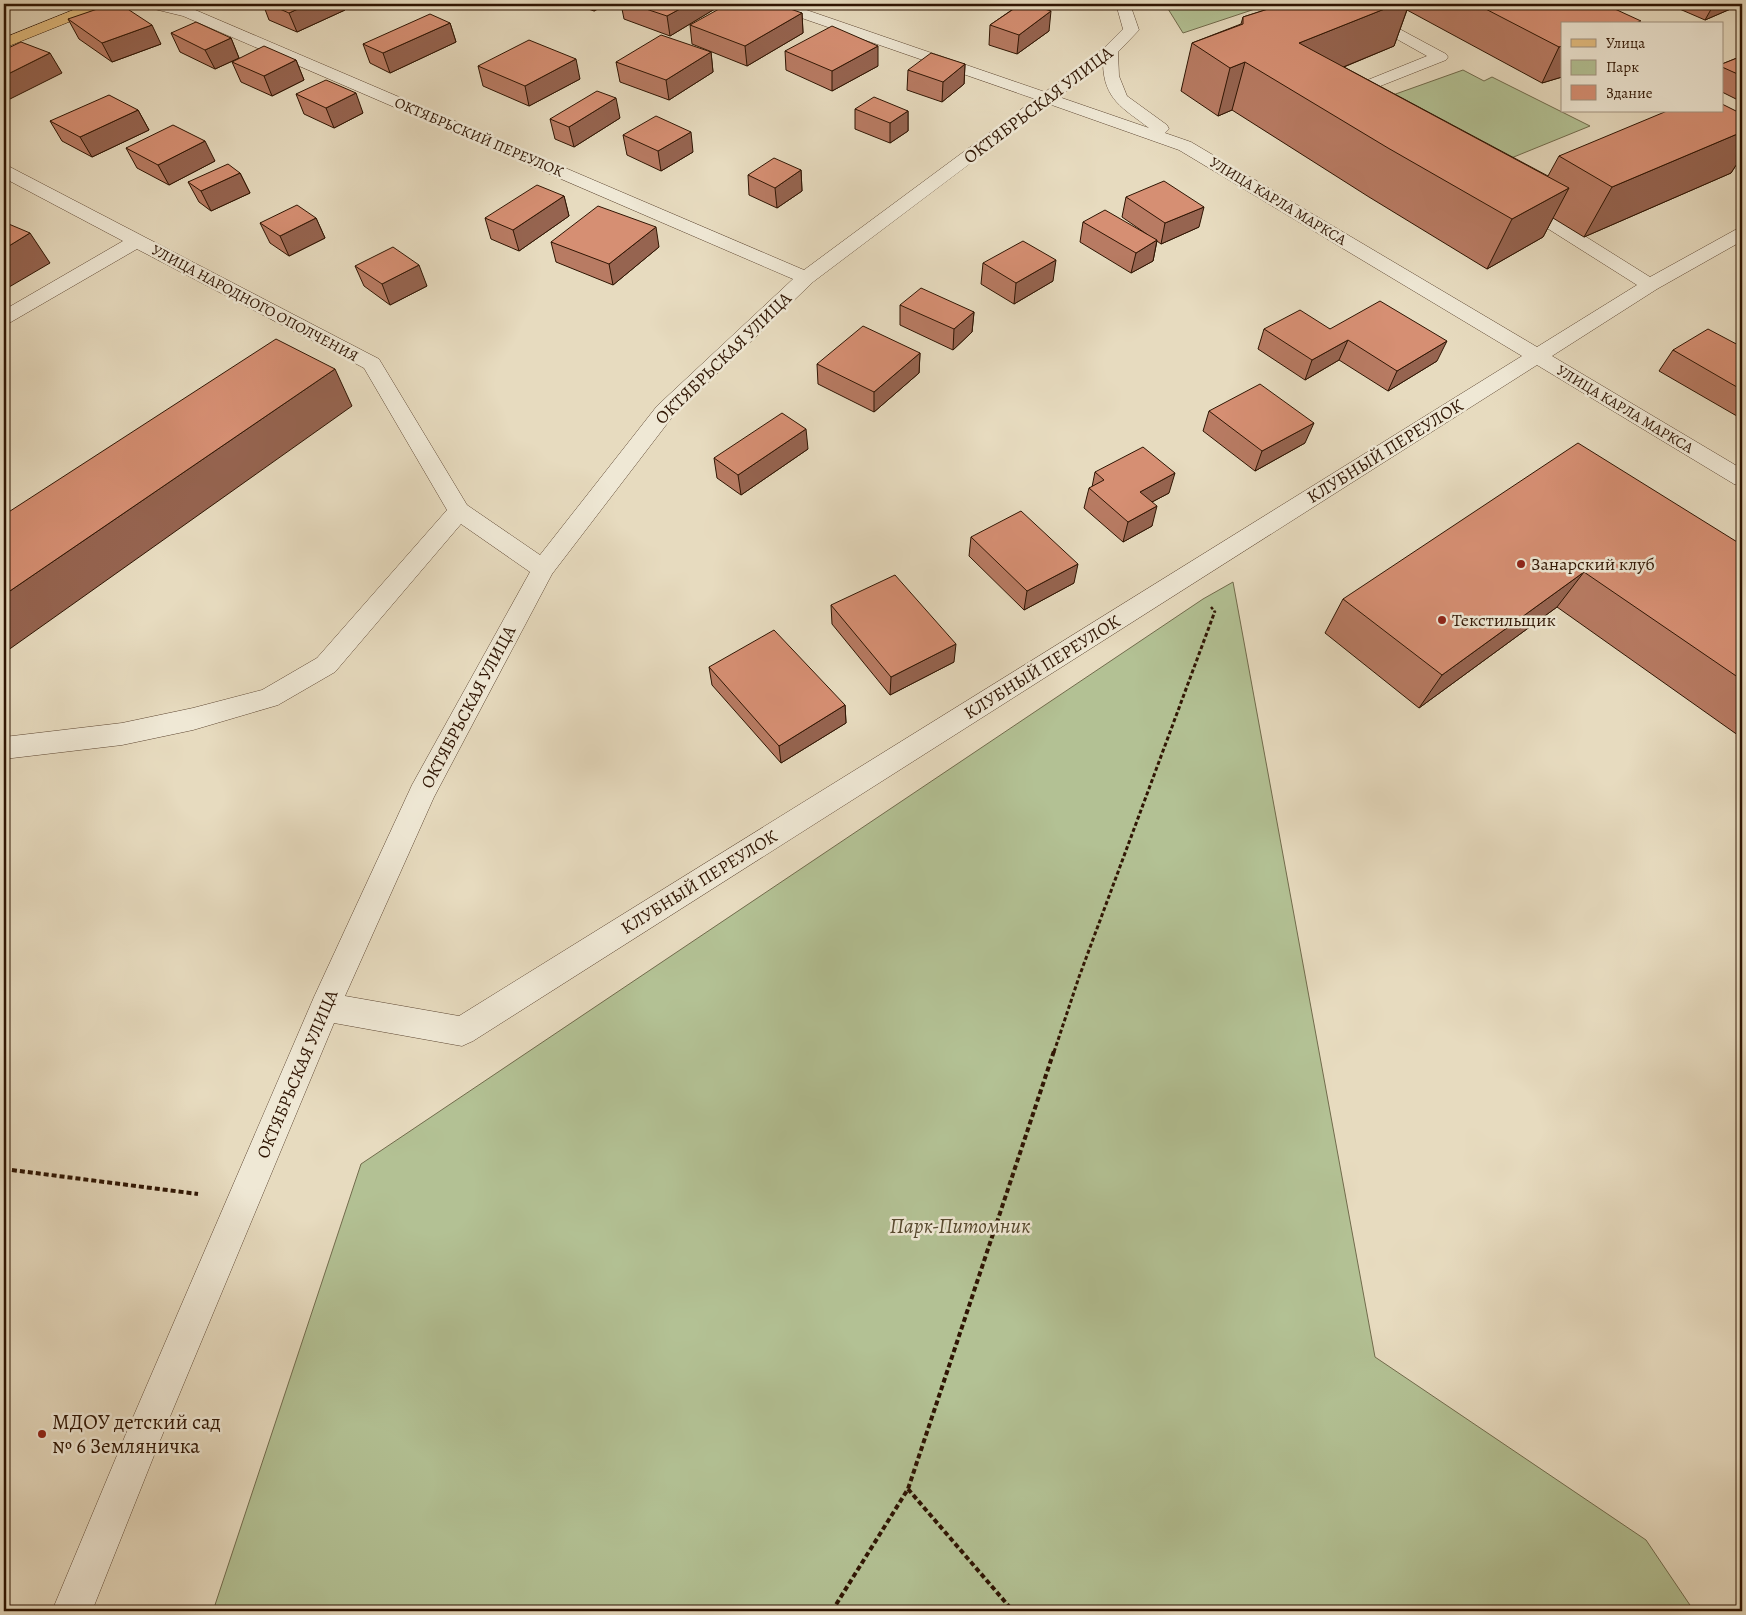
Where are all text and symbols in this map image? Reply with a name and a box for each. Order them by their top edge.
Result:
legend [1561,22,1724,112]
text: Улица [1606,33,1645,53]
street label: ОКТЯБРЬСКАЯ УЛИЦА [958,41,1118,169]
text: Парк [1606,57,1639,77]
text: Здание [1606,83,1653,103]
street label: ОКТЯБРЬСКИЙ ПЕРЕУЛОК [391,92,567,182]
street label: УЛИЦА КАРЛА МАРКСА [1206,152,1350,250]
street label: УЛИЦА НАРОДНОГО ОПОЛЧЕНИЯ [148,240,362,366]
street label: ОКТЯБРЬСКАЯ УЛИЦА [649,286,797,430]
street label: УЛИЦА КАРЛА МАРКСА [1553,360,1697,458]
street label: КЛУБНЫЙ ПЕРЕУЛОК [1302,393,1468,509]
place label: Занарский клуб [1531,552,1655,576]
marker: Занарский клуб [1515,558,1527,570]
place label: Текстильщик [1452,608,1556,632]
street label: КЛУБНЫЙ ПЕРЕУЛОК [959,609,1125,725]
marker: Текстильщик [1436,614,1448,626]
street label: ОКТЯБРЬСКАЯ УЛИЦА [415,621,521,793]
street label: КЛУБНЫЙ ПЕРЕУЛОК [616,824,782,940]
street label: ОКТЯБРЬСКАЯ УЛИЦА [251,985,344,1162]
park label: Парк-Питомник [890,1212,1030,1240]
place label: МДОУ детский сад № 6 Земляничка [52,1408,221,1460]
marker: МДОУ детский сад № 6 Земляничка [36,1428,48,1440]

